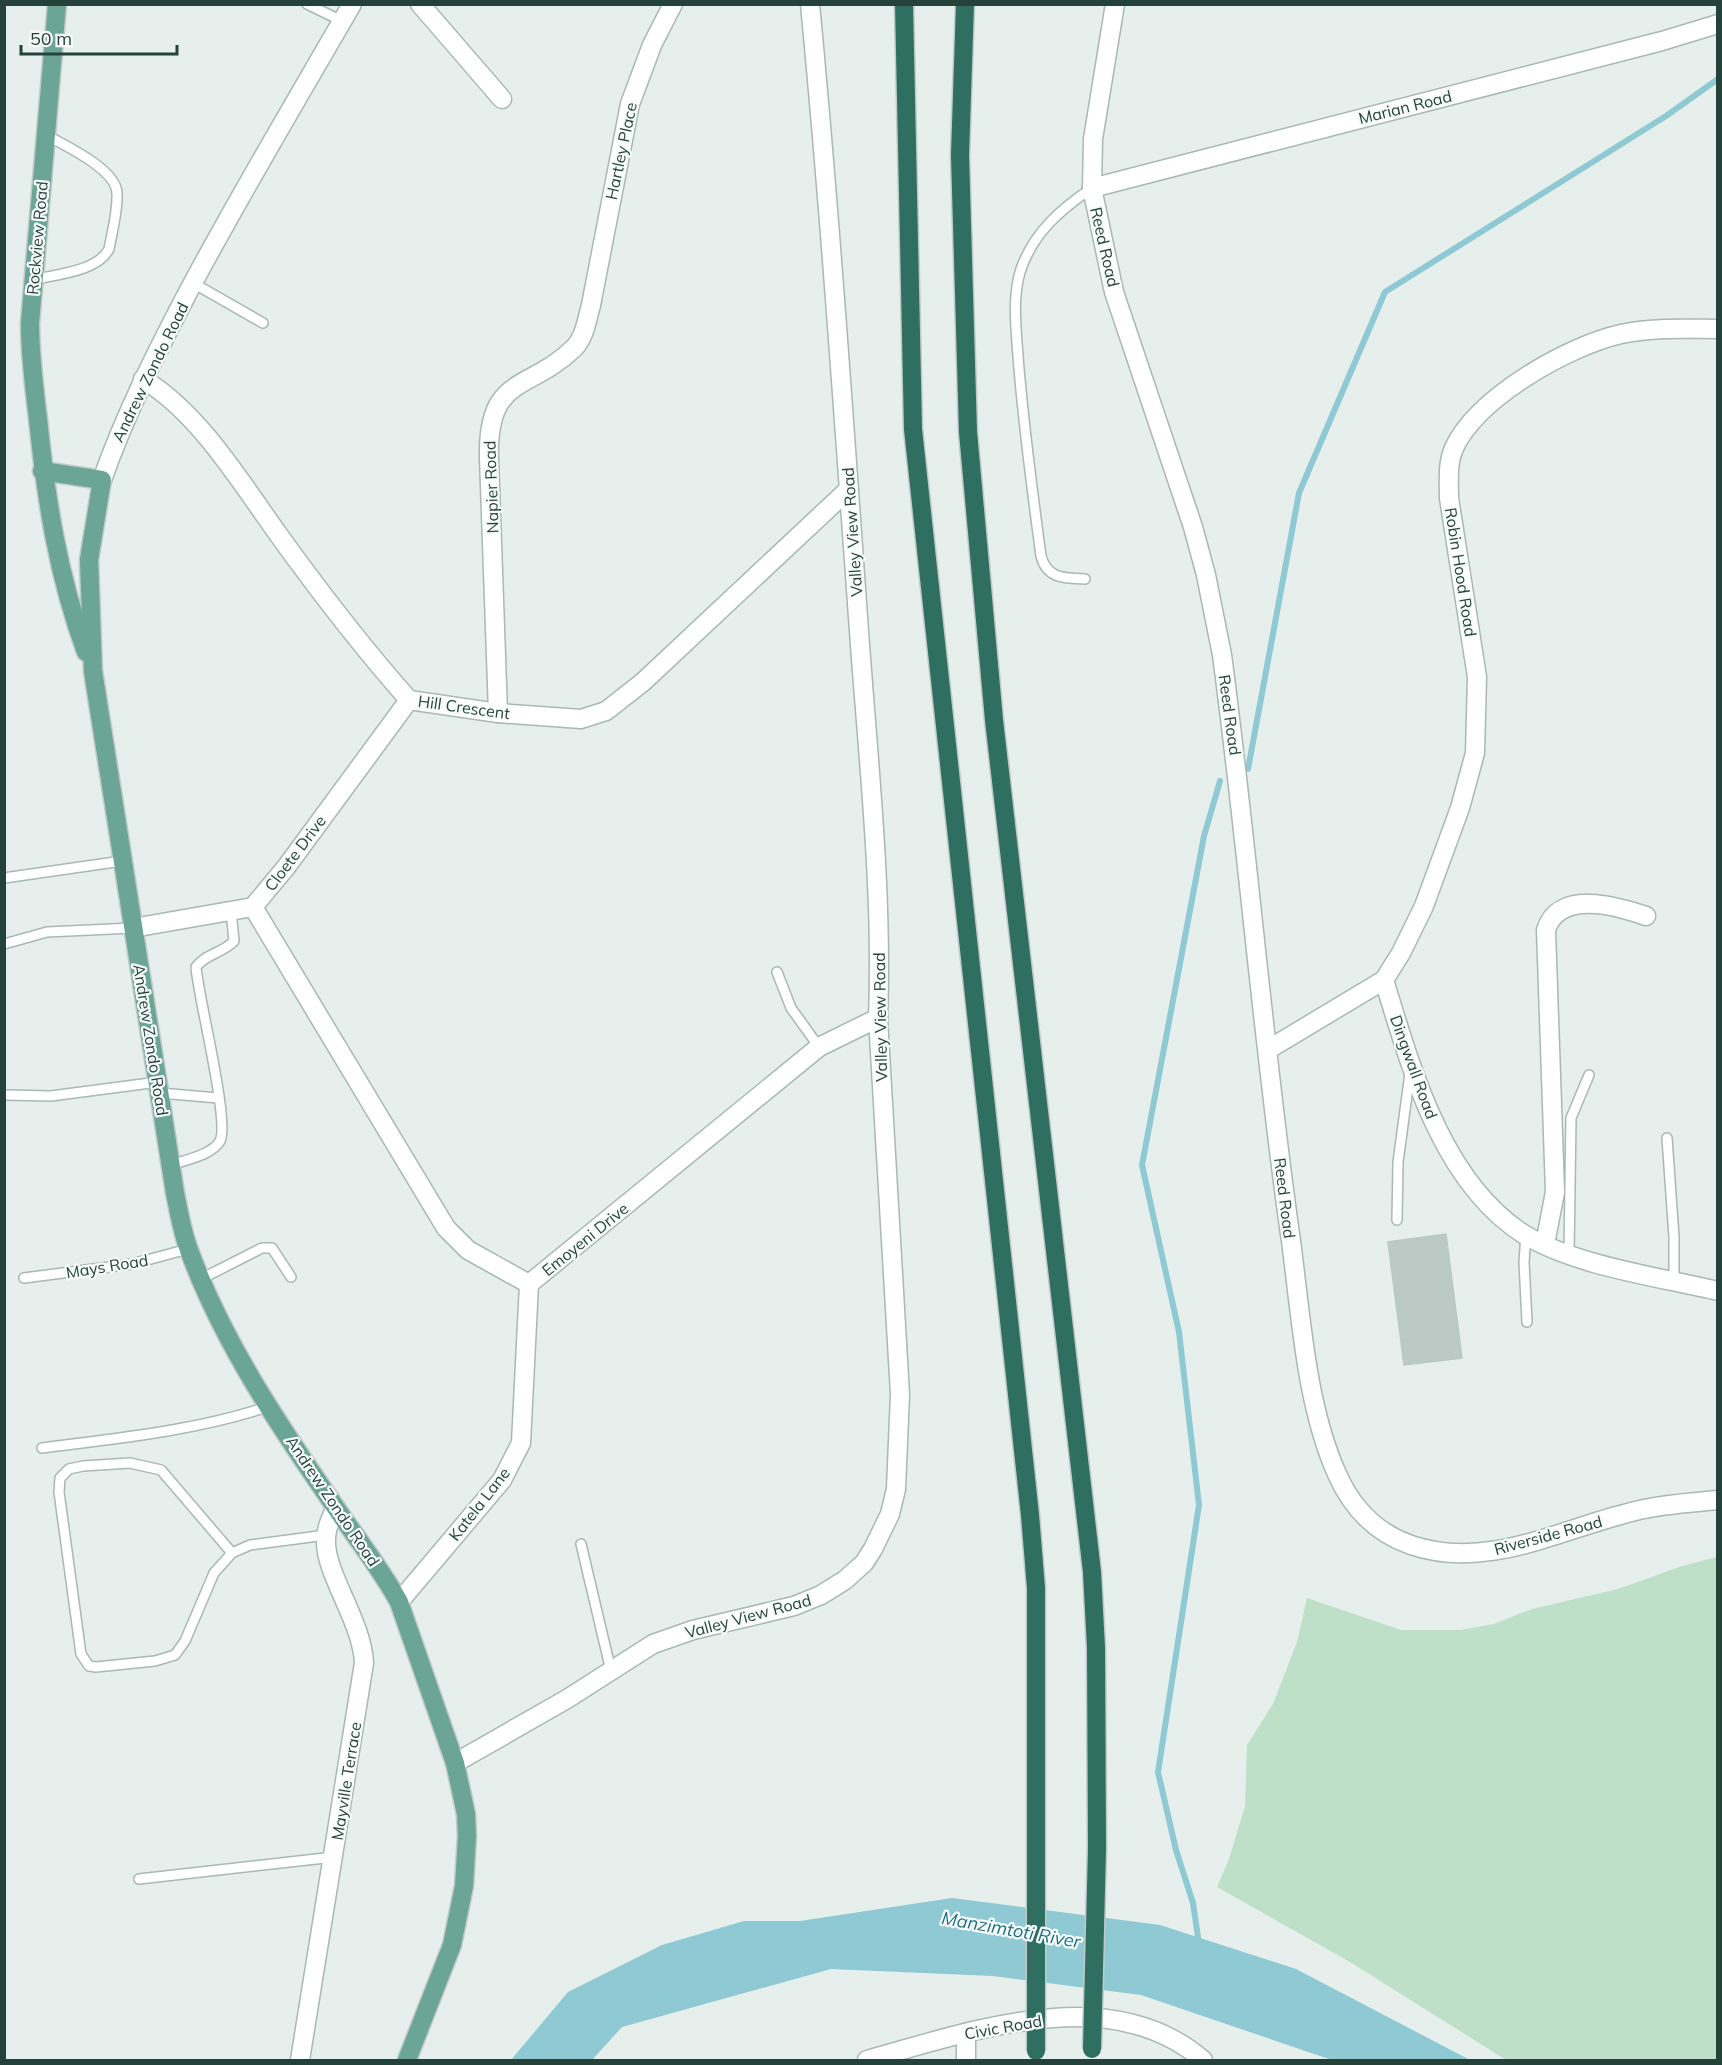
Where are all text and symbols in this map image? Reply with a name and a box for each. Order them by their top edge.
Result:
scale bar [21,18,177,56]
text: 50 m [30,27,72,50]
street label: Marian Road [1356,86,1454,128]
street label: Hartley Place [601,100,641,202]
street label: Rockview Road [22,180,52,296]
street label: Reed Road [1086,205,1124,289]
street label: Andrew Zondo Road [107,299,193,445]
street label: Napier Road [479,440,503,534]
street label: Valley View Road [838,467,866,597]
street label: Robin Hood Road [1441,506,1481,638]
street label: Reed Road [1214,673,1246,757]
street label: Hill Crescent [417,691,512,723]
street label: Cloete Drive [260,811,330,895]
street label: Valley View Road [869,952,891,1082]
street label: Andrew Zondo Road [129,963,173,1117]
street label: Dingwall Road [1386,1012,1442,1122]
street label: Reed Road [1270,1156,1300,1240]
street label: Emoyeni Drive [538,1198,632,1280]
street label: Mays Road [64,1250,150,1282]
street label: Andrew Zondo Road [282,1432,384,1570]
street label: Katela Lane [444,1463,514,1545]
street label: Riverside Road [1492,1511,1604,1559]
street label: Valley View Road [683,1590,813,1642]
street label: Mayville Terrace [327,1720,365,1842]
water label: Manzimtoti River [940,1906,1084,1953]
street label: Civic Road [963,2010,1043,2044]

